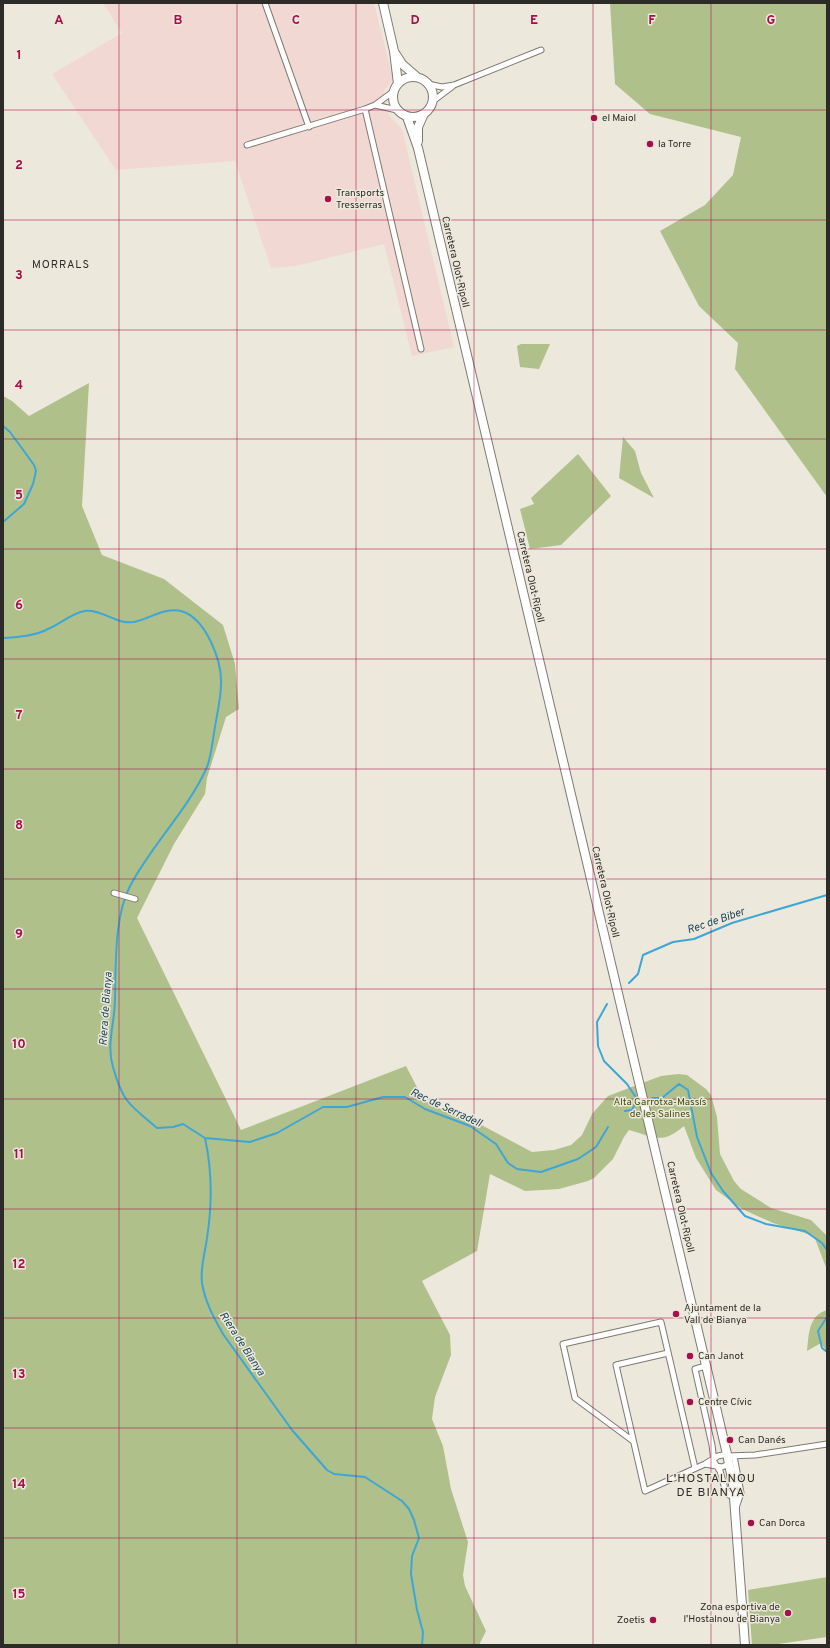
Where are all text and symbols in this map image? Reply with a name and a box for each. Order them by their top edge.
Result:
text: A [54,13,64,29]
text: B [174,13,183,29]
text: C [292,13,300,29]
text: D [410,13,420,29]
text: E [530,13,538,29]
text: F [648,13,656,29]
text: G [767,13,776,29]
text: 1 [16,48,22,64]
place label: el Maiol [602,112,636,125]
marker: el Maiol [589,113,599,123]
place label: la Torre [658,138,691,151]
marker: la Torre [645,139,655,149]
text: 2 [15,158,23,174]
place label: Transports Tresserras [336,187,384,212]
marker: Transports Tresserras [323,194,333,204]
street label: Carretera Olot-Ripoll [438,215,472,309]
district label: MORRALS [32,258,90,272]
text: 3 [15,268,23,284]
text: 4 [15,378,23,394]
text: 5 [15,488,23,504]
street label: Carretera Olot-Ripoll [513,530,547,624]
text: 6 [15,598,23,614]
text: 7 [16,708,23,724]
text: 8 [15,818,23,834]
street label: Carretera Olot-Ripoll [588,845,622,939]
water label: Rec de Biber [685,904,747,937]
text: 9 [15,927,23,943]
water label: Riera de Bianya [96,971,116,1046]
text: 10 [12,1037,26,1053]
water label: Rec de Serradell [408,1085,485,1131]
park label: Alta Garrotxa-Massís de les Salines [613,1096,707,1121]
text: 11 [14,1147,24,1163]
street label: Carretera Olot-Ripoll [663,1160,697,1254]
text: 12 [12,1257,26,1273]
place label: Ajuntament de la Vall de Bianya [684,1302,761,1327]
water label: Riera de Bianya [216,1309,268,1379]
marker: Ajuntament de la Vall de Bianya [671,1309,681,1319]
place label: Can Janot [698,1350,744,1363]
marker: Can Janot [685,1351,695,1361]
text: 13 [13,1367,26,1383]
place label: Centre Cívic [698,1396,752,1409]
marker: Centre Cívic [685,1397,695,1407]
place label: Can Danés [738,1434,786,1447]
marker: Can Danés [725,1435,735,1445]
district label: L'HOSTALNOU DE BIANYA [666,1471,756,1501]
text: 14 [12,1477,26,1493]
place label: Can Dorca [759,1517,805,1530]
marker: Can Dorca [746,1518,756,1528]
text: 15 [12,1587,26,1603]
place label: Zona esportiva de l'Hostalnou de Bianya [683,1601,780,1626]
marker: Zona esportiva de l'Hostalnou de Bianya [783,1608,793,1618]
place label: Zoetis [617,1614,645,1627]
marker: Zoetis [648,1615,658,1625]

